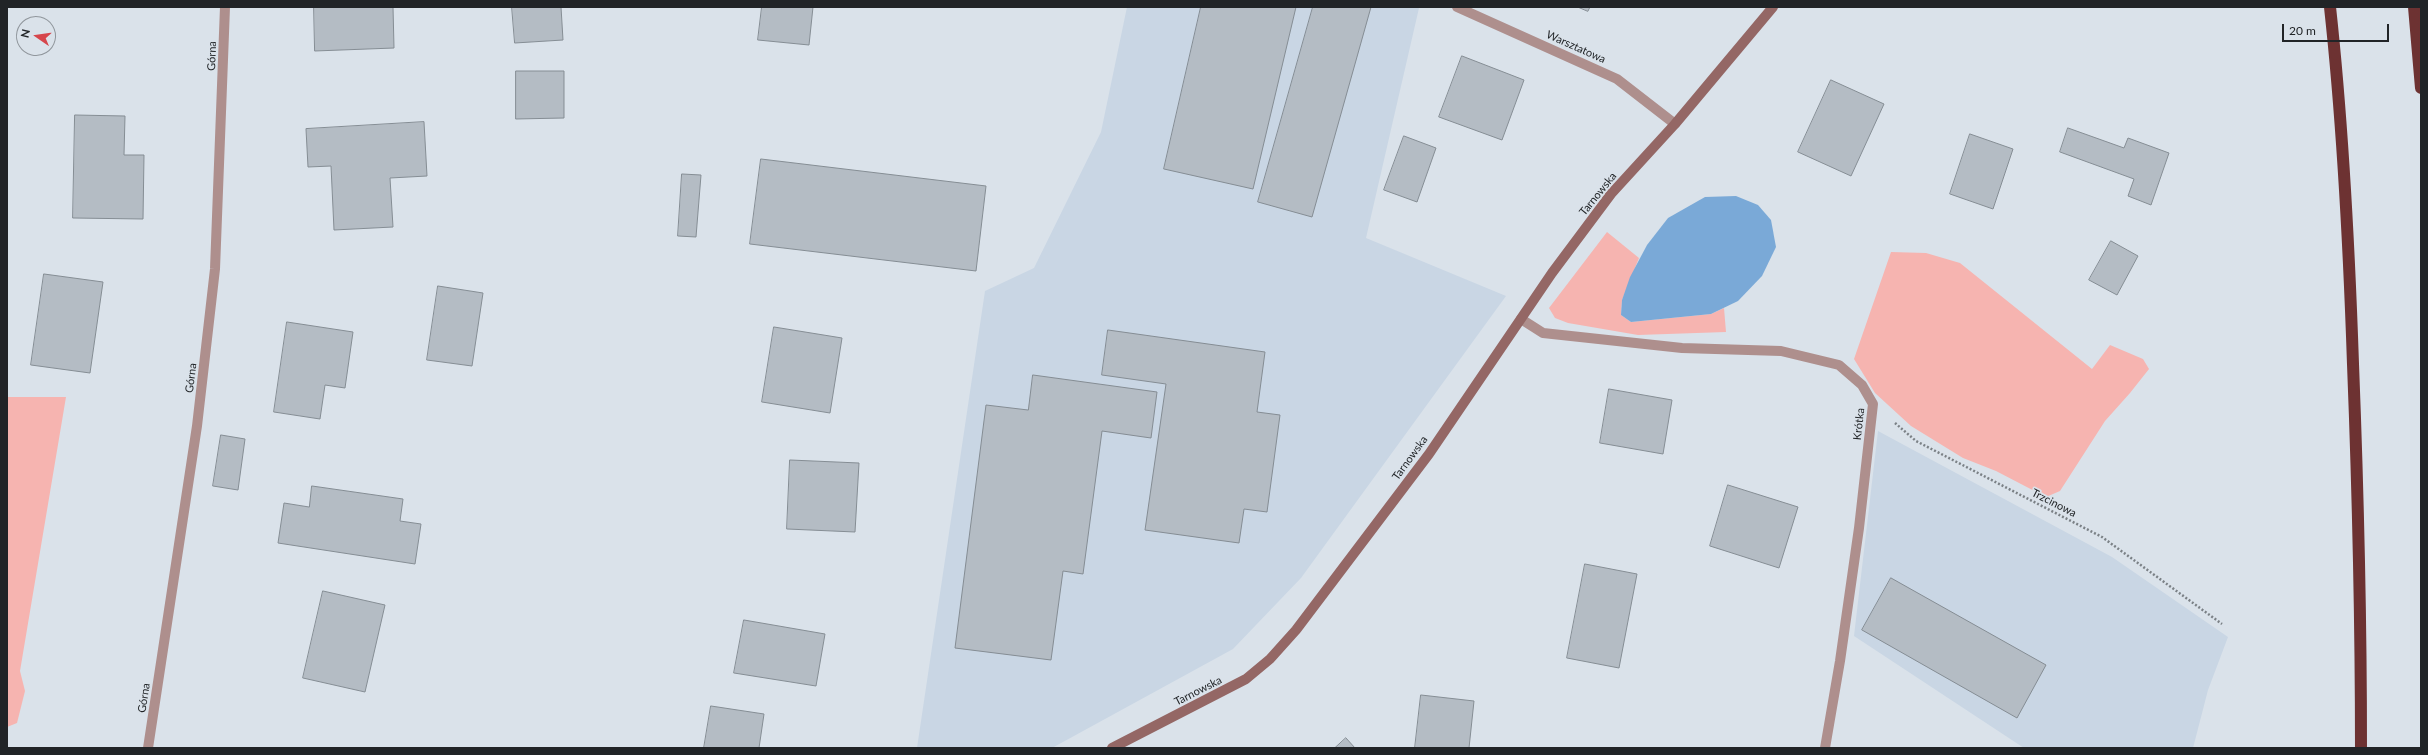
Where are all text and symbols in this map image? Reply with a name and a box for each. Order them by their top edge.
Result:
north arrow [16,16,56,56]
scale bar [2284,16,2391,42]
text: 20 m [2289,23,2316,38]
text: N [18,28,32,39]
street label: Warsztatowa [1544,28,1608,66]
street label: Górna [205,41,219,71]
street label: Tarnowska [1577,170,1619,218]
street label: Górna [183,362,199,394]
street label: Krótka [1851,407,1867,441]
street label: Tarnowska [1390,433,1430,483]
street label: Trzcinowa [2029,486,2079,520]
street label: Tarnowska [1172,673,1224,709]
street label: Górna [135,682,153,714]

